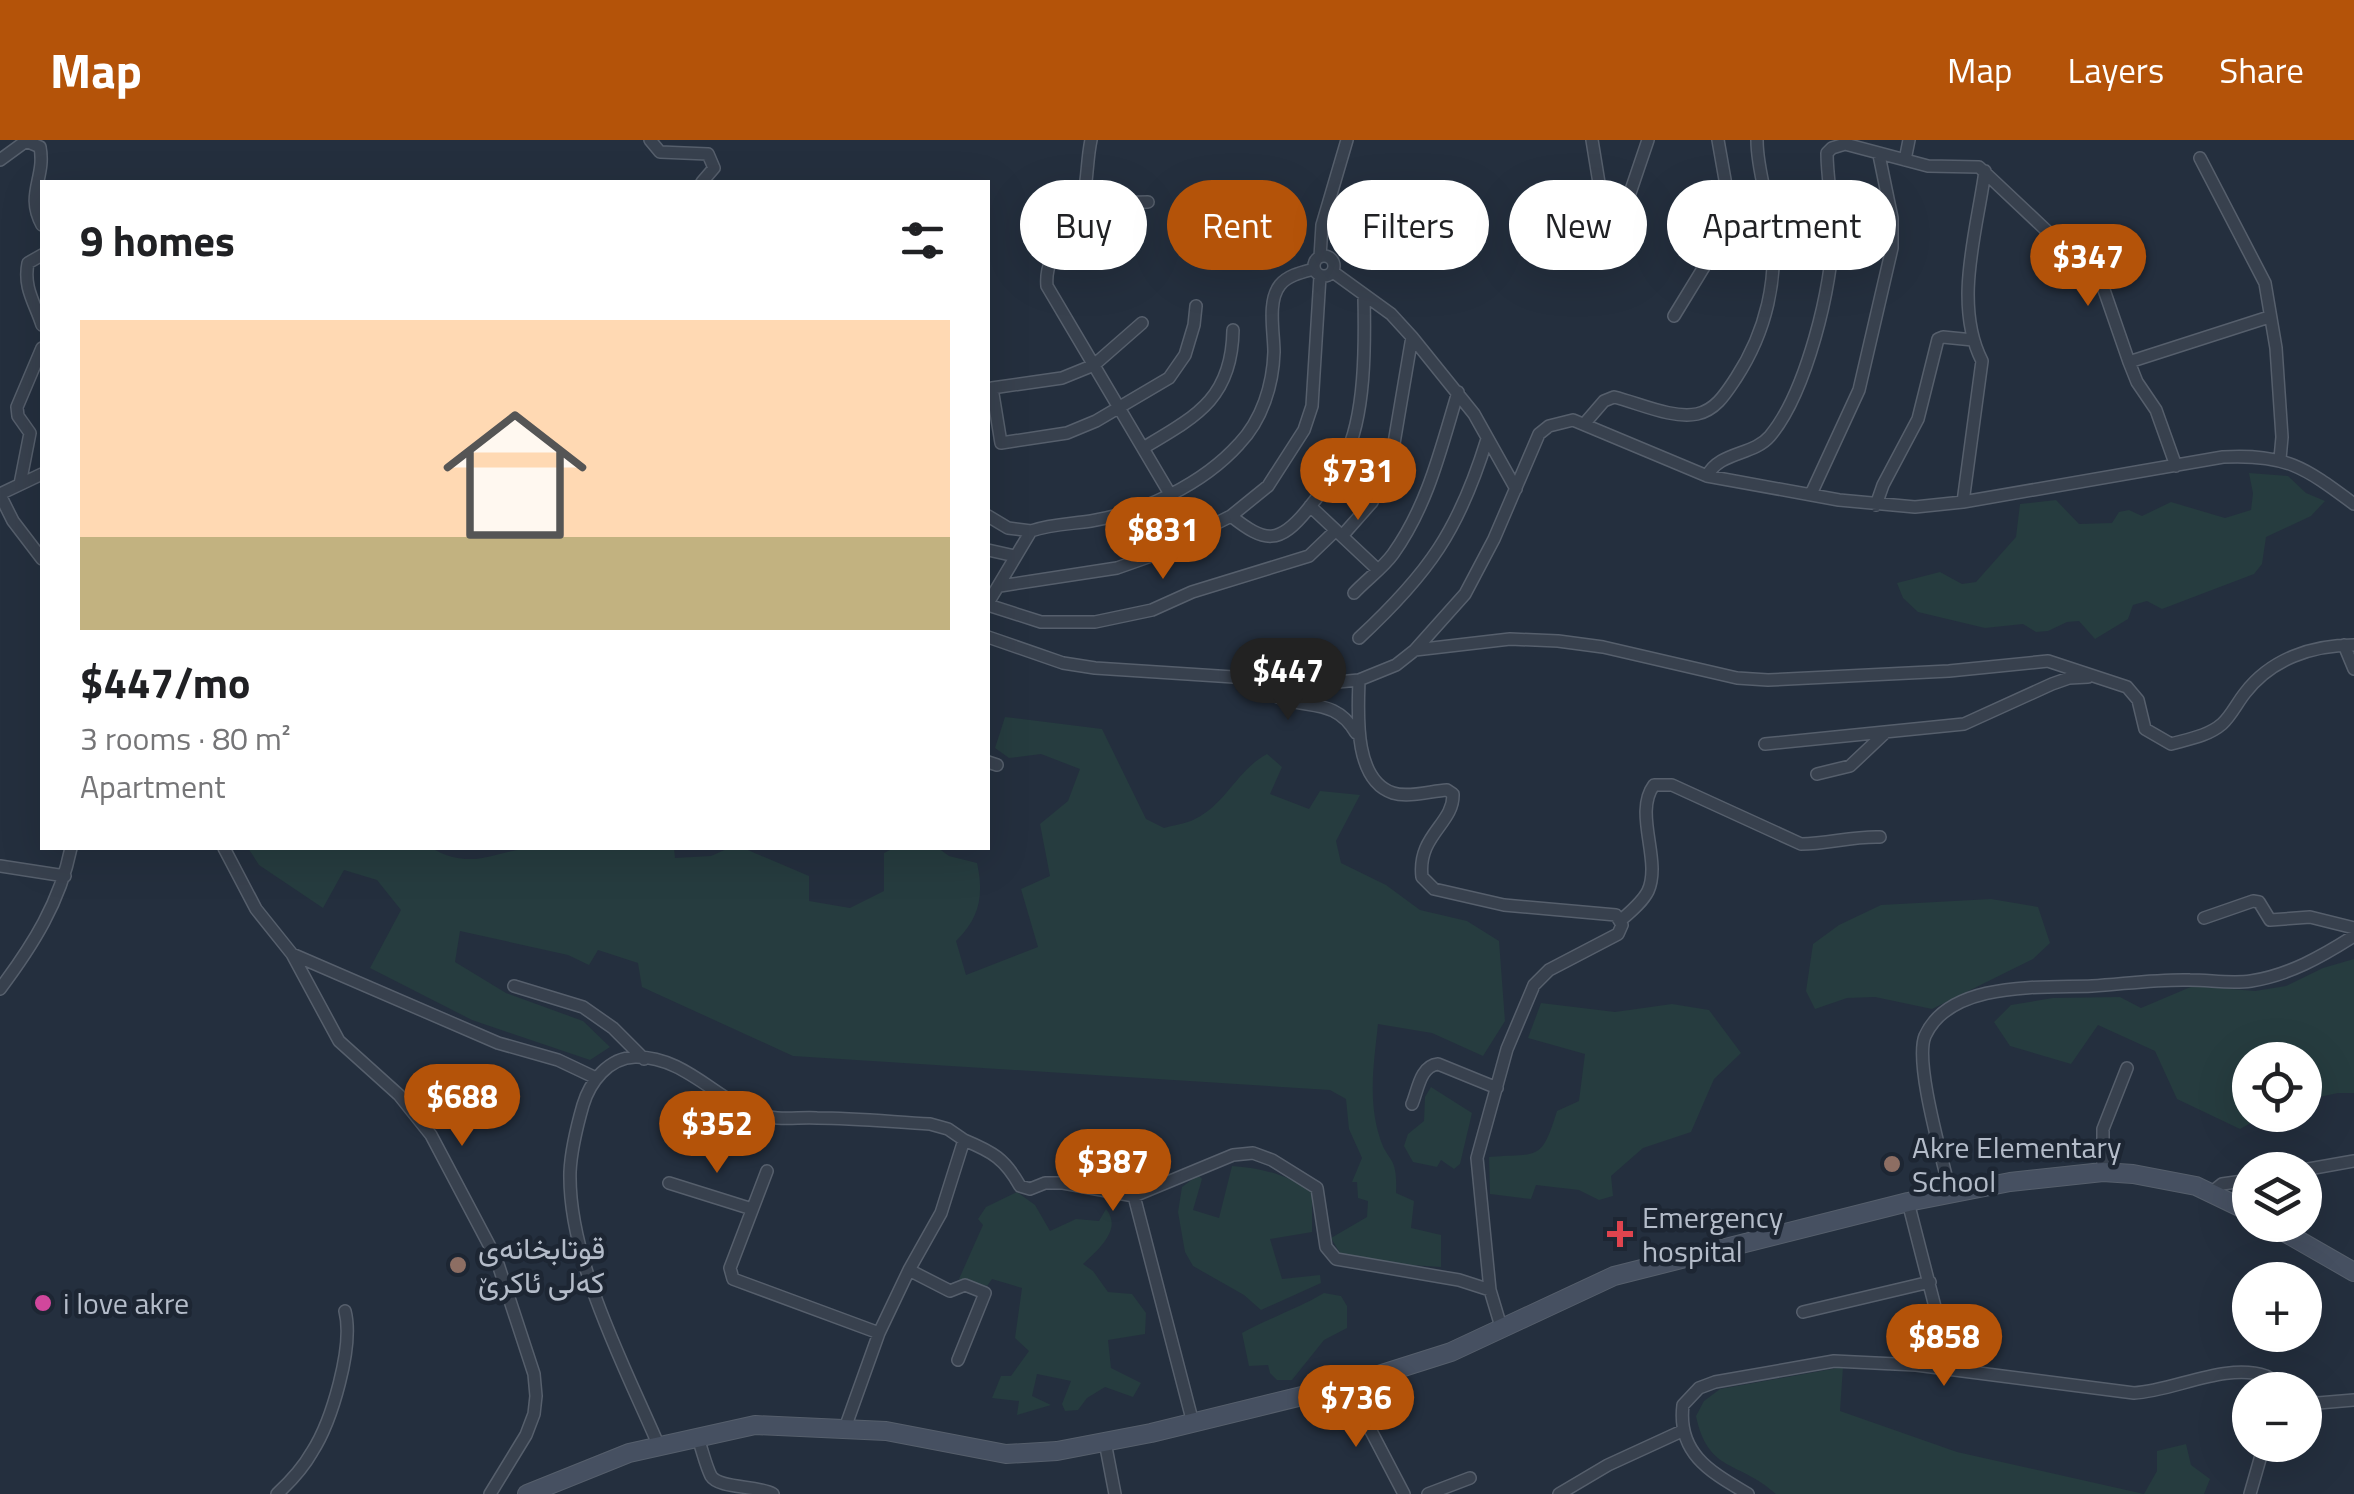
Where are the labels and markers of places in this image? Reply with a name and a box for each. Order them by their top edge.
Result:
pin: $347 [2029,224,2147,309]
pin: $731 [1299,438,1417,523]
pin: $831 [1104,497,1222,582]
pin: $447 [1229,638,1347,723]
pin: $688 [403,1064,521,1149]
pin: $352 [658,1091,776,1176]
place label: Akre Elementary School [1912,1124,2121,1204]
pin: $387 [1054,1129,1172,1214]
marker: Akre Elementary School [1881,1153,1903,1175]
place label: Emergency hospital [1642,1194,1783,1274]
marker: Emergency hospital [1607,1221,1633,1247]
place label: قوتابخانەی کەلی ئاکرێ [478,1225,605,1305]
marker: قوتابخانەی کەلی ئاکرێ [447,1254,469,1276]
place label: i love akre [63,1280,189,1326]
marker: i love akre [32,1292,54,1314]
pin: $858 [1885,1304,2003,1389]
pin: $736 [1297,1365,1415,1450]

